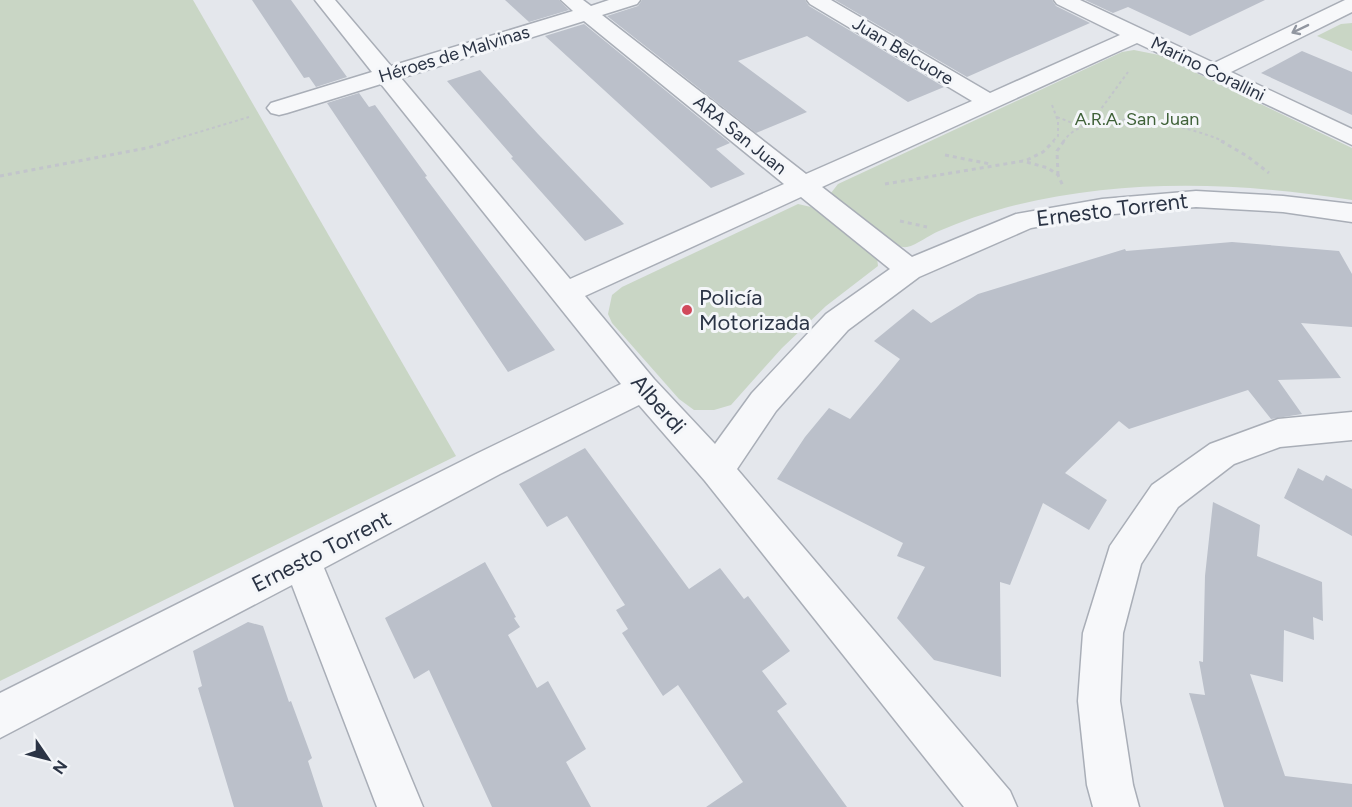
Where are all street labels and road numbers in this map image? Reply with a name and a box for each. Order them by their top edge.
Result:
street label: Juan Belcuore [849,12,958,90]
street label: Héroes de Malvinas [376,21,532,87]
street label: Marino Corallini [1147,32,1269,106]
street label: ARA San Juan [689,91,791,179]
street label: Ernesto Torrent [1035,187,1189,232]
street label: Alberdi [625,369,692,440]
street label: Ernesto Torrent [247,505,395,598]

